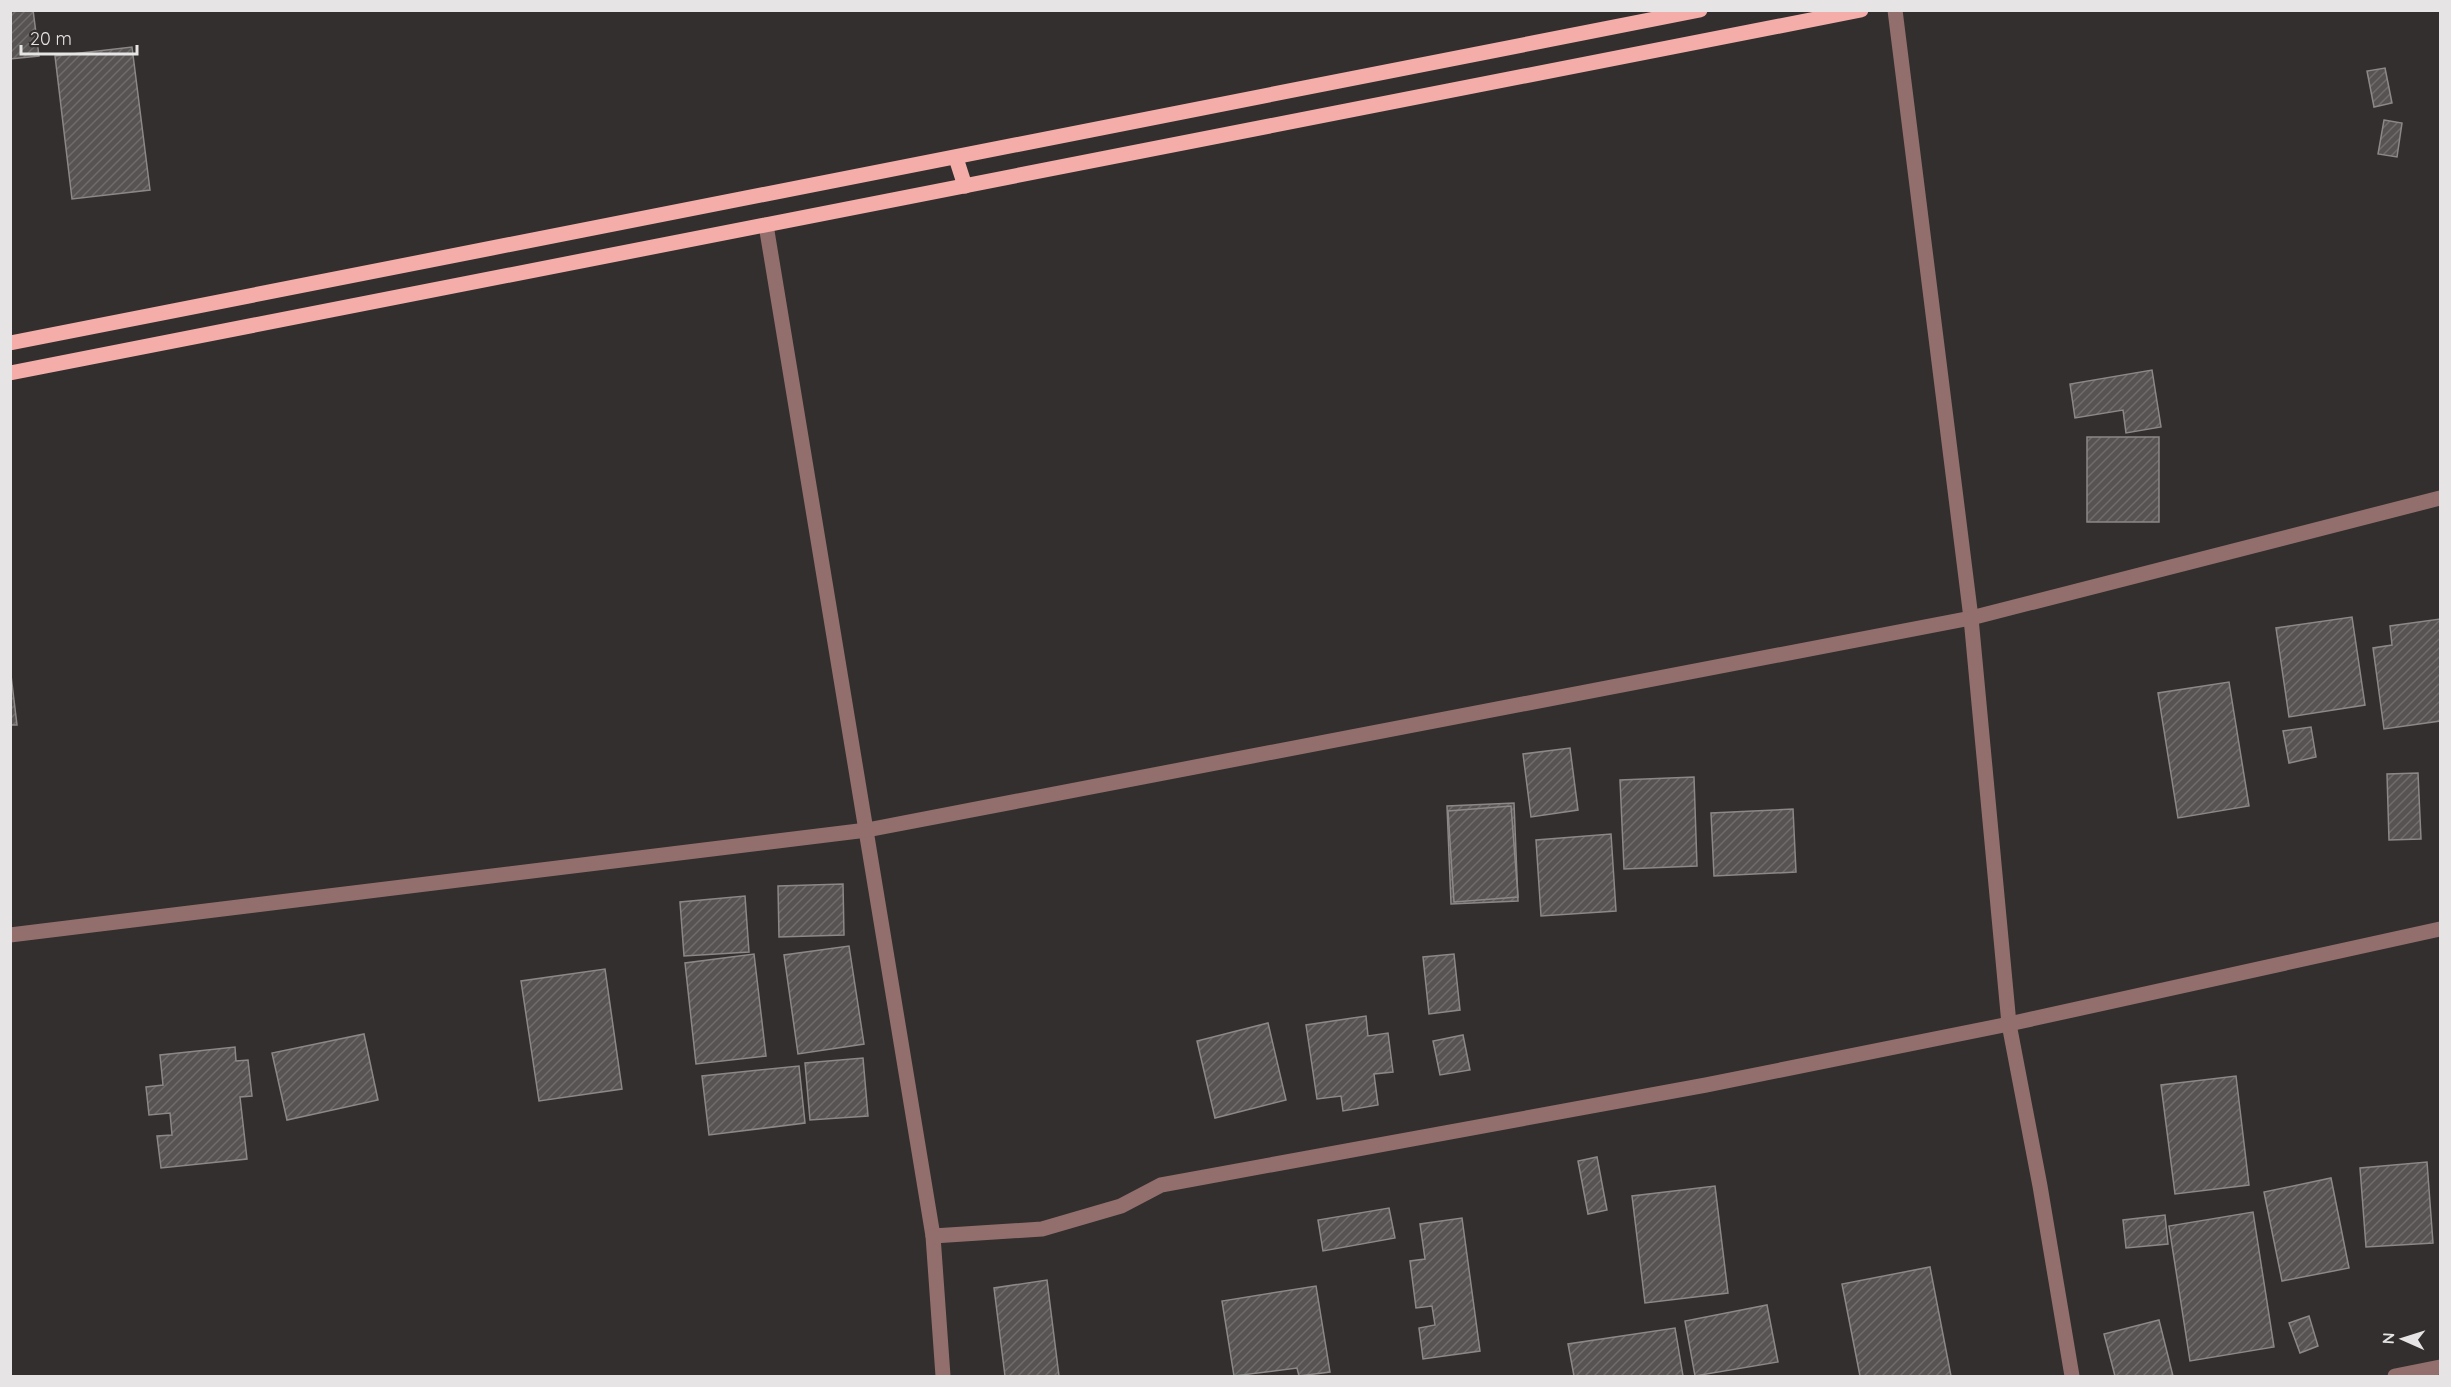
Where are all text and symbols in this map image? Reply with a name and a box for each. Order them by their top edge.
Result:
scale bar [21,18,136,56]
text: 20 m [30,27,72,50]
north arrow [2373,1309,2433,1369]
text: N [2378,1332,2398,1345]

